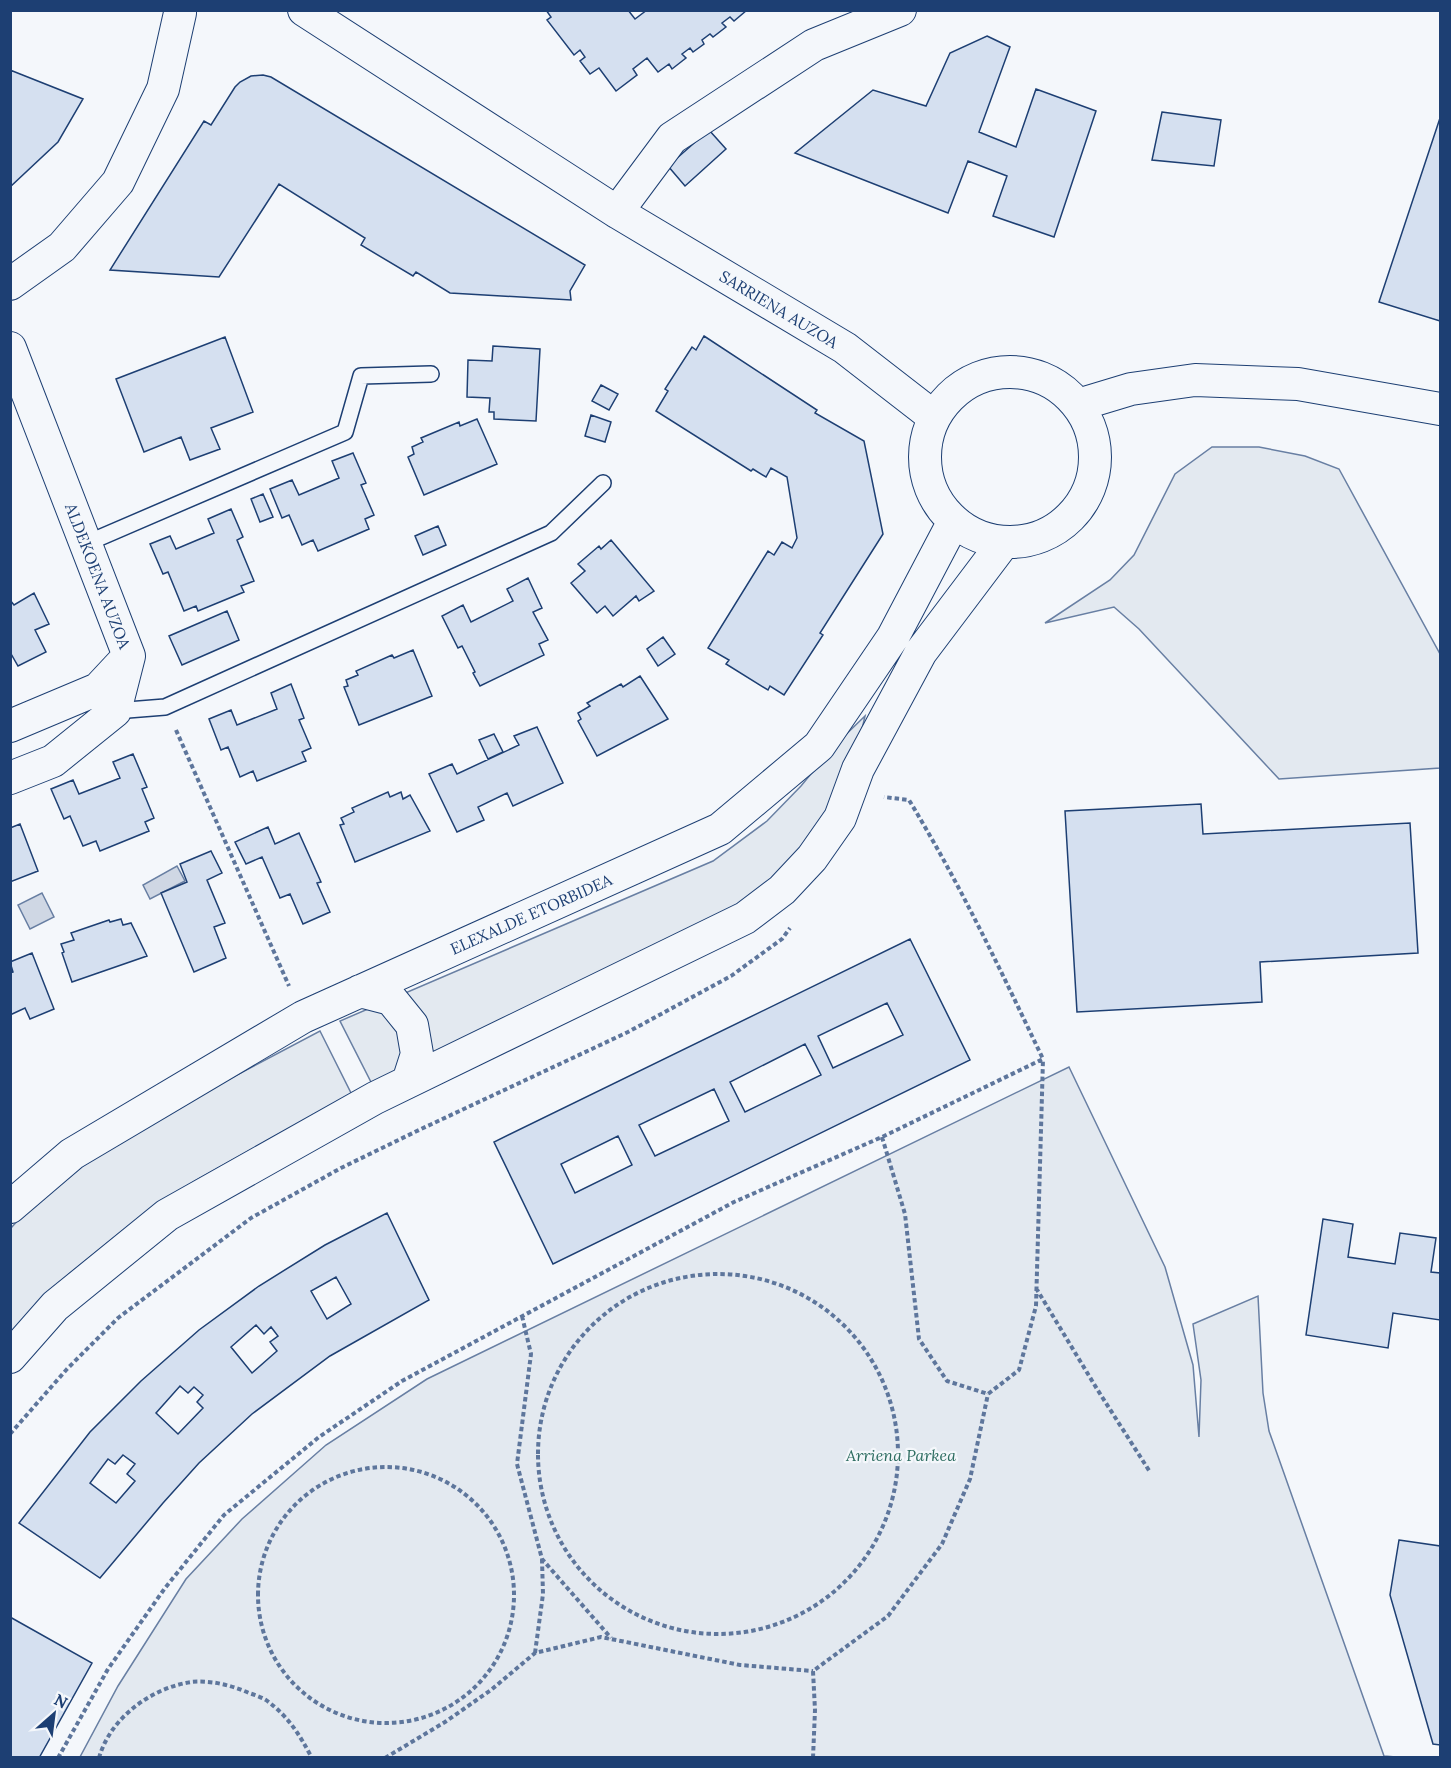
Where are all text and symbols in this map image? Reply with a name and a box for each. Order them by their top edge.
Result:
street label: SARRIENA AUZOA [716,266,843,353]
street label: ALDEKOENA AUZOA [61,499,135,653]
street label: ELEXALDE ETORBIDEA [447,869,616,959]
park label: Arriena Parkea [845,1445,956,1465]
north arrow [24,1684,84,1744]
text: N [51,1689,71,1712]

